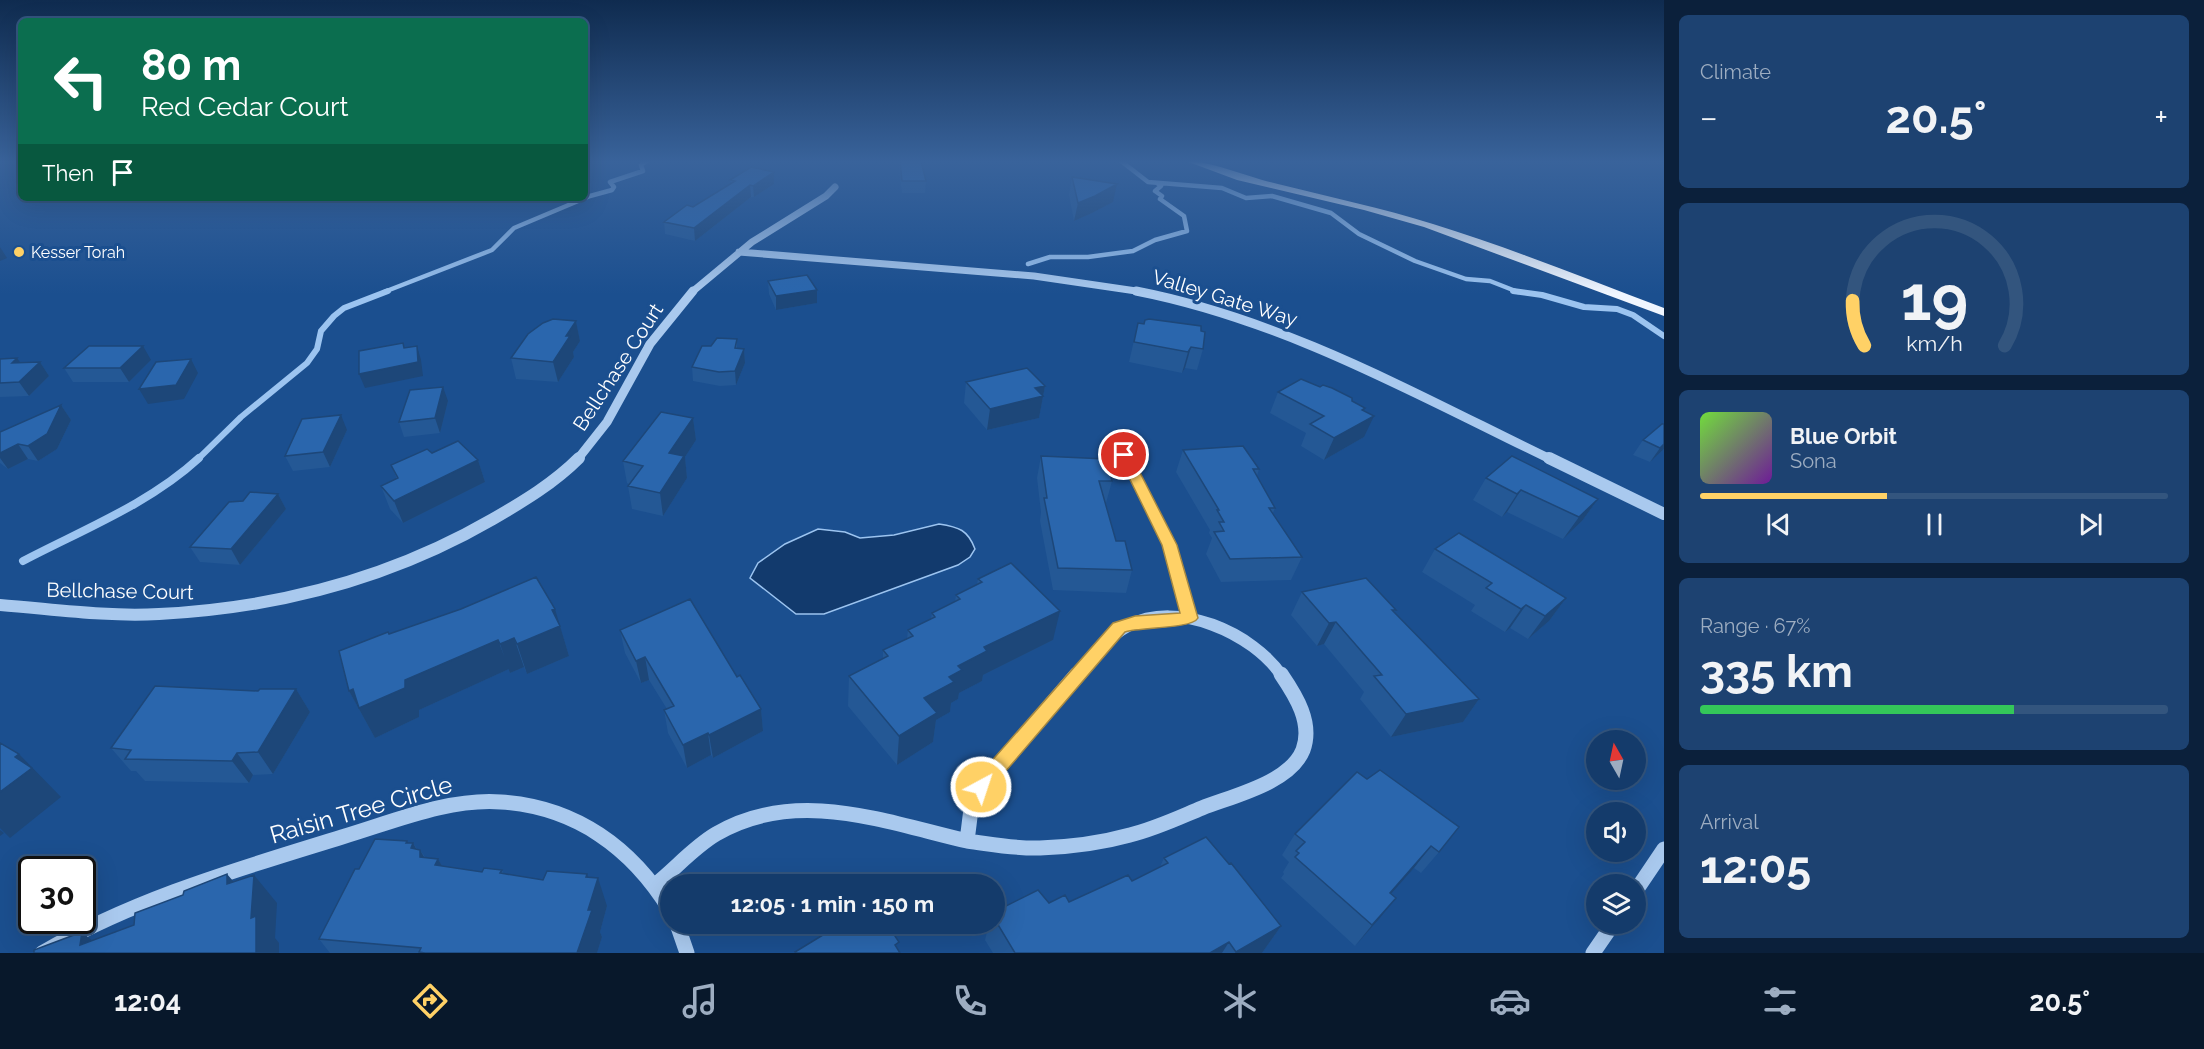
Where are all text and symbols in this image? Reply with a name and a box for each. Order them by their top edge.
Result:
text: 80 m [141,41,241,90]
icon: left [42,42,120,120]
text: Climate [1700,60,1771,84]
text: Red Cedar Court [141,91,348,122]
text: 20.5° [1886,91,1986,144]
text: − [1700,98,1718,137]
text: + [2154,98,2168,137]
icon: arrive [106,156,139,189]
text: Then [42,160,94,186]
place label: Kesser Torah [31,243,125,262]
marker: Kesser Torah [12,245,26,259]
text: 19 [1900,261,1968,335]
street label: Valley Gate Way [1150,265,1301,331]
street label: Bellchase Court [568,298,668,435]
text: km/h [1906,331,1962,356]
text: Blue Orbit [1790,423,1897,449]
pin [1098,429,1149,480]
icon: arrive [1107,438,1140,471]
text: Sona [1790,449,1837,473]
icon: previous [1762,508,1795,541]
icon: pause [1918,508,1951,541]
icon: next [2074,508,2107,541]
street label: Bellchase Court [46,578,194,604]
text: Range · 67% [1700,614,1811,638]
text: 335 km [1700,645,1853,698]
north arrow [1586,730,1646,790]
map controls [1586,730,1646,934]
position arrow [949,755,1013,819]
street label: Raisin Tree Circle [266,770,455,849]
button: sound [1586,802,1646,862]
text: Arrival [1700,810,1759,834]
text: 12:05 [1700,841,1811,894]
speed limit sign: 30 [18,856,96,934]
button: layers [1586,874,1646,934]
text: 12:05 · 1 min · 150 m [731,891,934,917]
icon: directions [409,980,451,1022]
icon: music [679,980,721,1022]
icon: phone [949,980,991,1022]
icon: climate [1219,980,1261,1022]
icon: car [1489,980,1531,1022]
icon: filters [1759,980,1801,1022]
text: 12:04 [114,986,181,1017]
text: 20.5° [2029,986,2090,1017]

